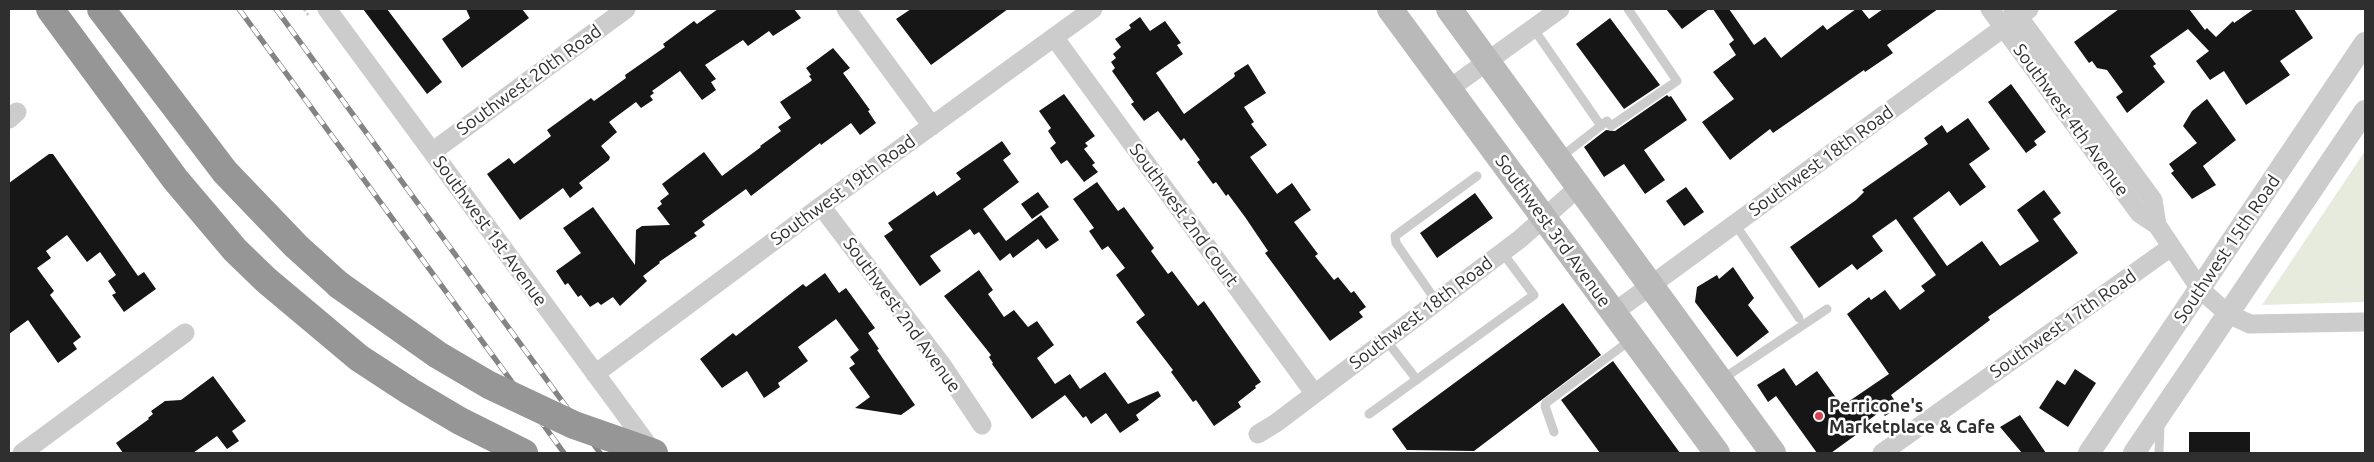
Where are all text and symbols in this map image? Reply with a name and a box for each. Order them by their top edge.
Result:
street label: Southwest 20th Road [452,20,606,140]
street label: Southwest 4th Avenue [2009,40,2133,200]
street label: Southwest 18th Road [1744,101,1898,221]
street label: Southwest 19th Road [766,130,920,250]
street label: Southwest 2nd Court [1125,139,1243,291]
street label: Southwest 3rd Avenue [1491,151,1615,311]
street label: Southwest 1st Avenue [428,152,552,310]
street label: Southwest 15th Road [2169,171,2285,327]
street label: Southwest 2nd Avenue [839,233,965,397]
street label: Southwest 18th Road [1345,252,1497,374]
street label: Southwest 17th Road [1986,265,2140,383]
place label: Perricone's Marketplace & Cafe [1829,395,1995,438]
marker: Perricone's Marketplace & Cafe [1813,410,1825,422]

